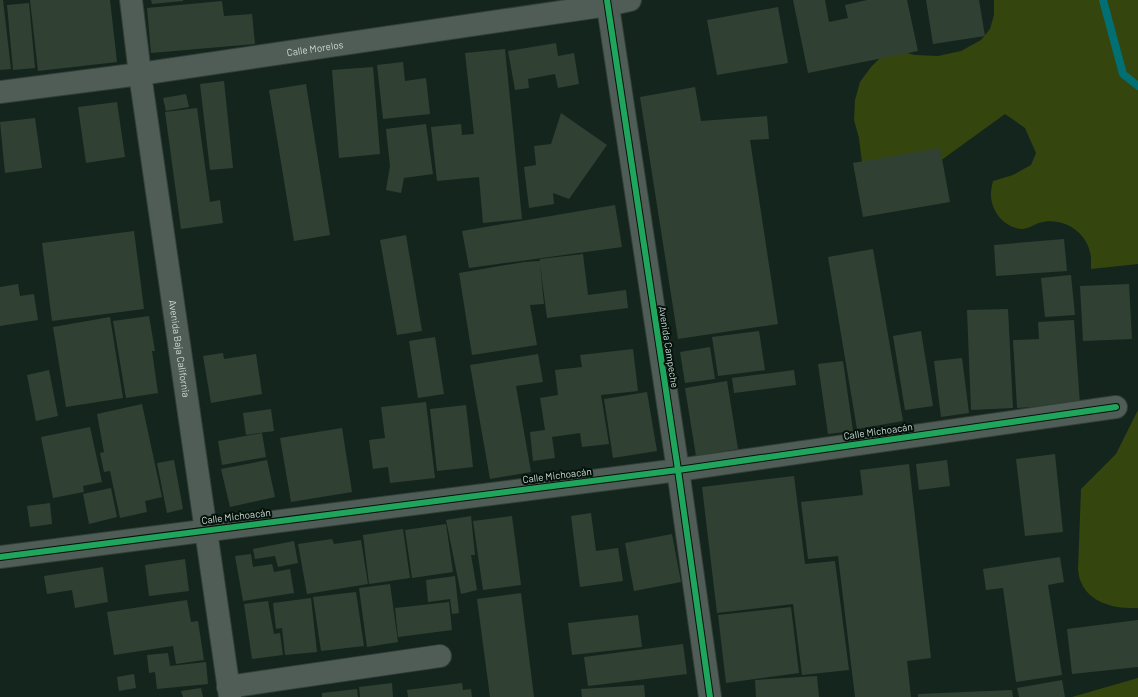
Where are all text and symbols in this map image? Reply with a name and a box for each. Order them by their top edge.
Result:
street label: Calle Morelos [286,38,344,58]
street label: Avenida Baja California [167,299,193,398]
street label: Avenida Campeche [657,305,681,389]
street label: Calle Michoacán [843,420,913,442]
street label: Calle Michoacán [522,465,592,485]
street label: Calle Michoacán [201,506,271,526]

